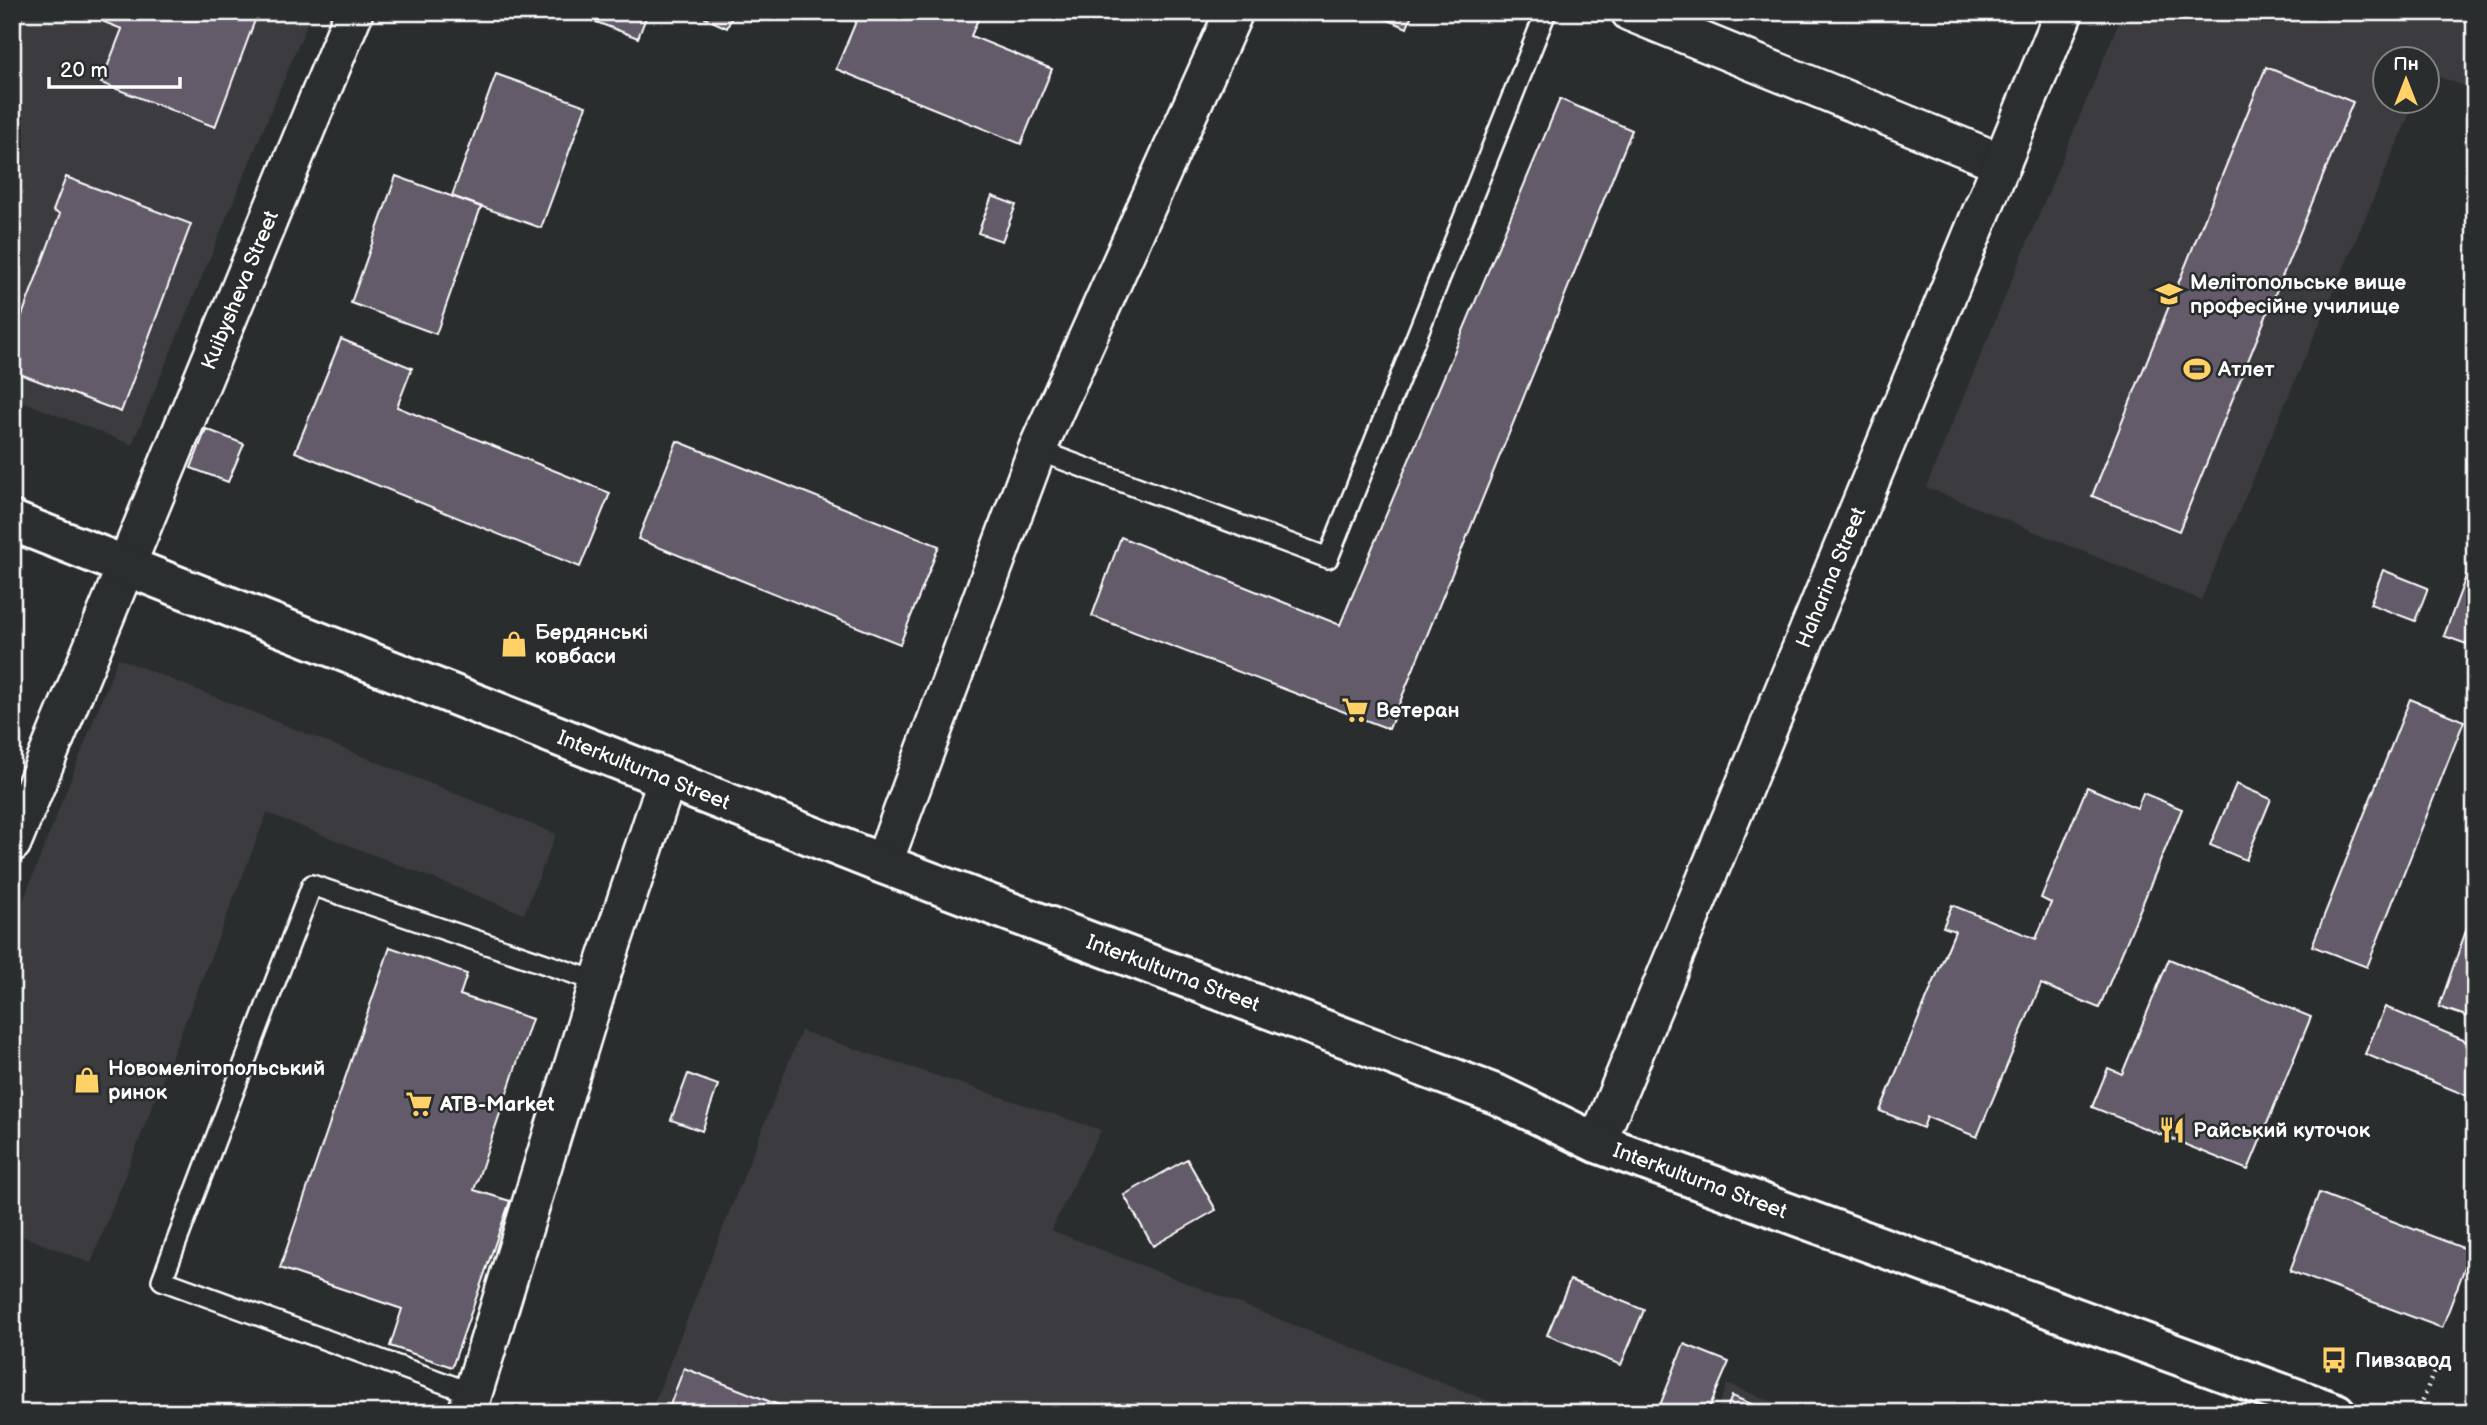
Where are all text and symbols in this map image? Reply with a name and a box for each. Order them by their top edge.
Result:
scale bar [49,46,180,90]
north arrow [2372,46,2442,116]
text: Пн [2393,53,2419,76]
text: 20 m [60,58,108,83]
street label: Kuibysheva Street [196,206,284,373]
place label: Мелітопольське вище професійне училище [2190,270,2407,319]
school or university icon: Мелітопольське вище професійне училище [2154,279,2184,309]
sports icon: Атлет [2182,354,2212,384]
place label: Атлет [2217,357,2274,382]
street label: Haharina Street [1791,503,1871,652]
place label: Бердянські ковбаси [535,620,648,669]
shop icon: Бердянські ковбаси [499,629,529,659]
supermarket icon: Ветеран [1340,695,1370,725]
place label: Ветеран [1376,698,1459,723]
street label: Interkulturna Street [554,725,734,816]
street label: Interkulturna Street [1083,930,1264,1018]
place label: Новомелітопольський ринок [108,1056,325,1105]
shop icon: Новомелітопольський ринок [72,1065,102,1095]
supermarket icon: ATB-Market [404,1089,434,1119]
place label: ATB-Market [439,1092,554,1117]
restaurant icon: Райський куточок [2157,1115,2187,1145]
place label: Райський куточок [2193,1118,2371,1143]
street label: Interkulturna Street [1610,1138,1791,1225]
bus stop icon: Пивзавод [2319,1345,2349,1375]
place label: Пивзавод [2355,1348,2452,1373]

